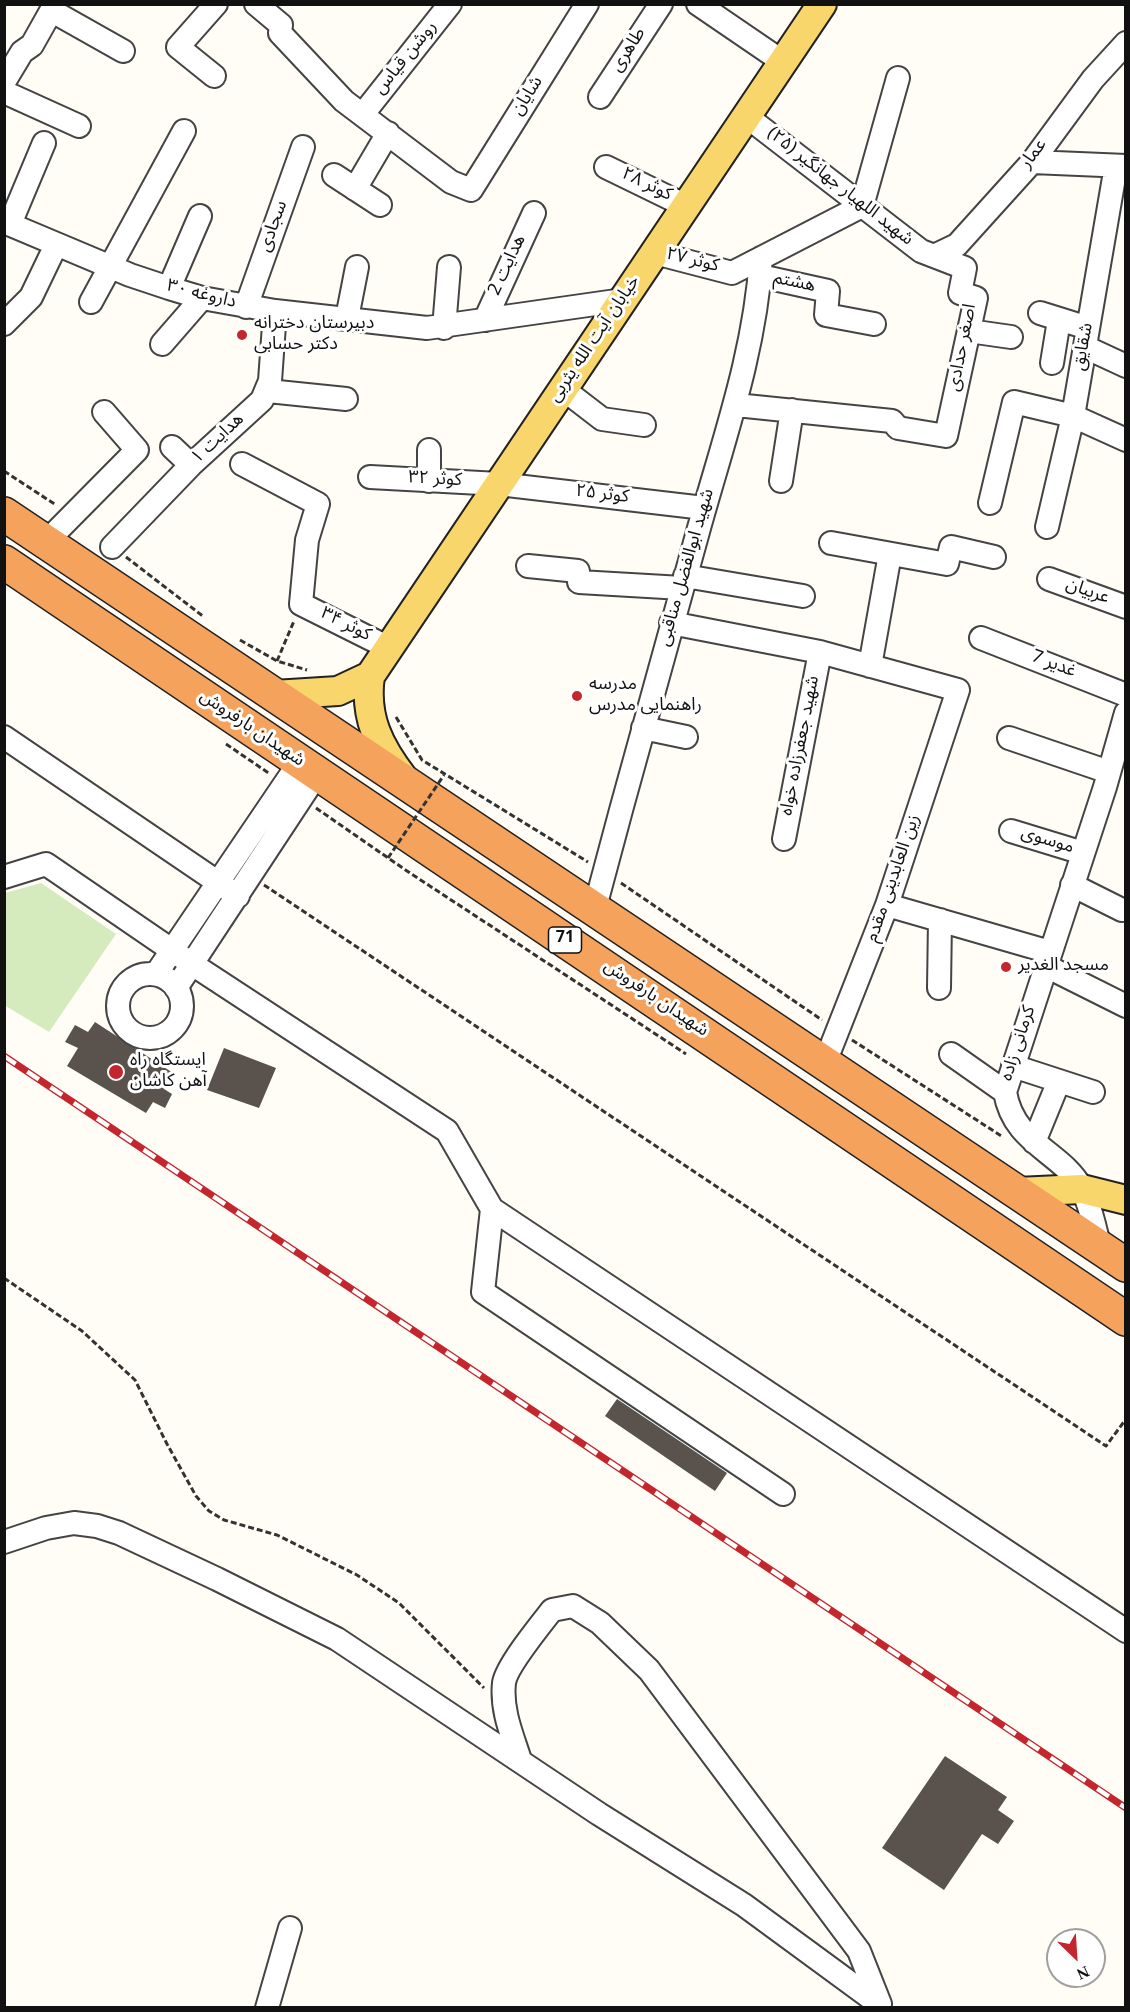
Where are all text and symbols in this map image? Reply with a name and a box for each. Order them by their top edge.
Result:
street label: روشن قیاس [371,18,443,100]
street label: طاهری [608,25,652,77]
street label: شایان [509,73,549,121]
street label: شهید اللهیار جهانگیر (۲۵) [762,124,916,252]
street label: عمار [1017,136,1053,174]
street label: کوثر ۲۸ [617,165,675,207]
street label: سجادی [256,198,294,256]
street label: هدایت 2 [486,232,532,300]
street label: کوثر ۲۷ [663,245,721,279]
street label: هشتم [771,269,817,299]
street label: خیابان آیت الله یثربی [546,273,646,407]
street label: داروغه ۳۰ [164,277,238,315]
street label: اصغر حدادی [945,303,983,393]
place label: دبیرستان دخترانه دکتر حسابی [254,314,374,356]
street label: شقایق [1070,321,1100,373]
marker: دبیرستان دخترانه دکتر حسابی [235,328,249,342]
street label: هدایت ۱ [188,410,250,470]
street label: کوثر ۳۲ [408,469,462,493]
street label: کوثر ۲۵ [574,482,630,510]
street label: شهید ابوالفضل مناقبی [655,487,721,649]
street label: عربیان [1062,575,1112,611]
street label: کوثر ۳۴ [316,604,374,648]
street label: غدیر 7 [1028,648,1078,684]
street label: شهید جعفرزاده خواه [778,674,826,818]
place label: مدرسه راهنمایی مدرس [589,675,702,718]
street label: شهیدان بارفروش [194,687,308,773]
marker: مدرسه راهنمایی مدرس [570,689,584,703]
street label: زین العابدینی مقدم [863,812,927,946]
street label: موسوی [1018,824,1076,860]
road number: 71 [548,927,582,953]
place label: مسجد الغدیر [1018,956,1109,978]
street label: شهیدان بارفروش [598,957,712,1043]
marker: مسجد الغدیر [999,960,1013,974]
street label: کرمانی زاده [998,1004,1042,1084]
place label: ایستگاه راه آهن کاشان [130,1051,207,1094]
marker: ایستگاه راه آهن کاشان [107,1063,125,1081]
north arrow [1046,1928,1106,1988]
text: N [1074,1963,1092,1983]

